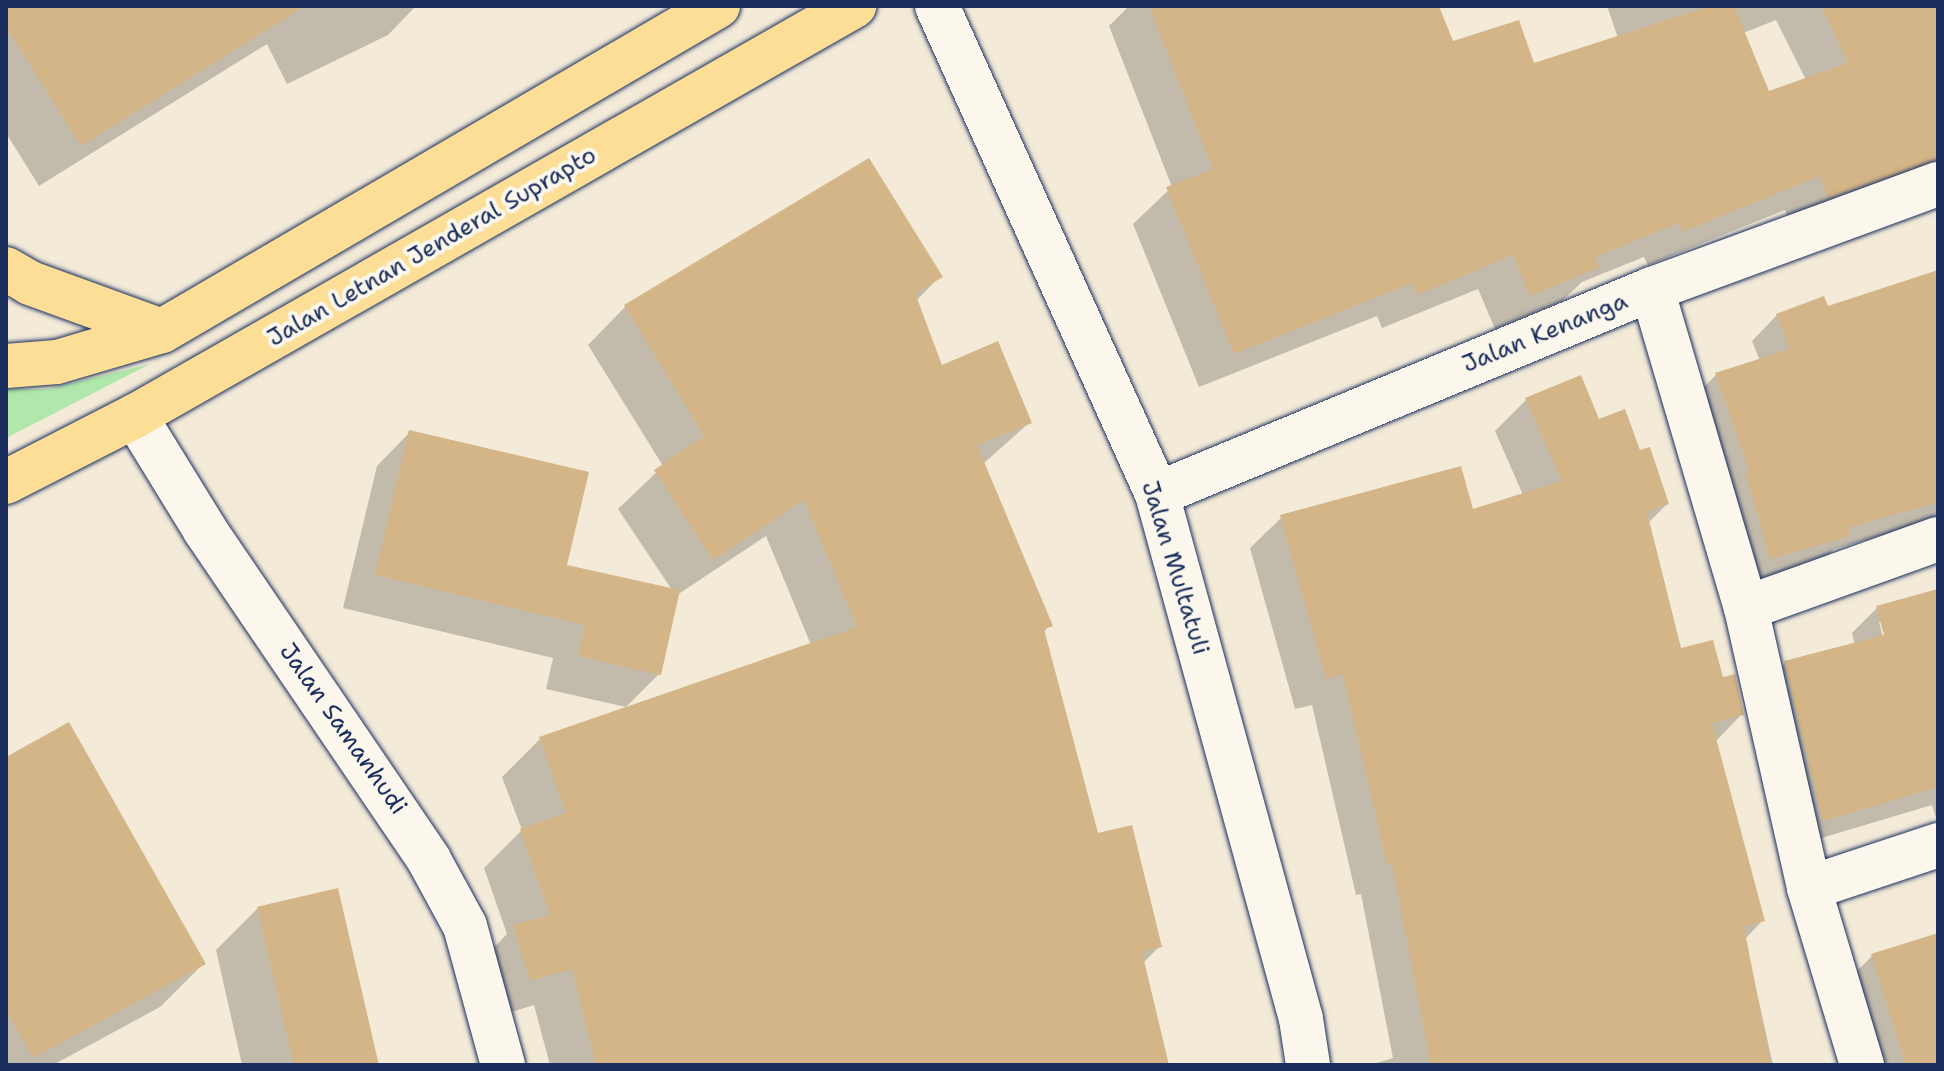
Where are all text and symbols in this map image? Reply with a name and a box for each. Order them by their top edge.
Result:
street label: Jalan Letnan Jenderal Suprapto [263,141,601,353]
street label: Jalan Kenanga [1458,287,1632,379]
street label: Jalan Multatuli [1135,478,1215,658]
street label: Jalan Samanhudi [273,638,413,820]

